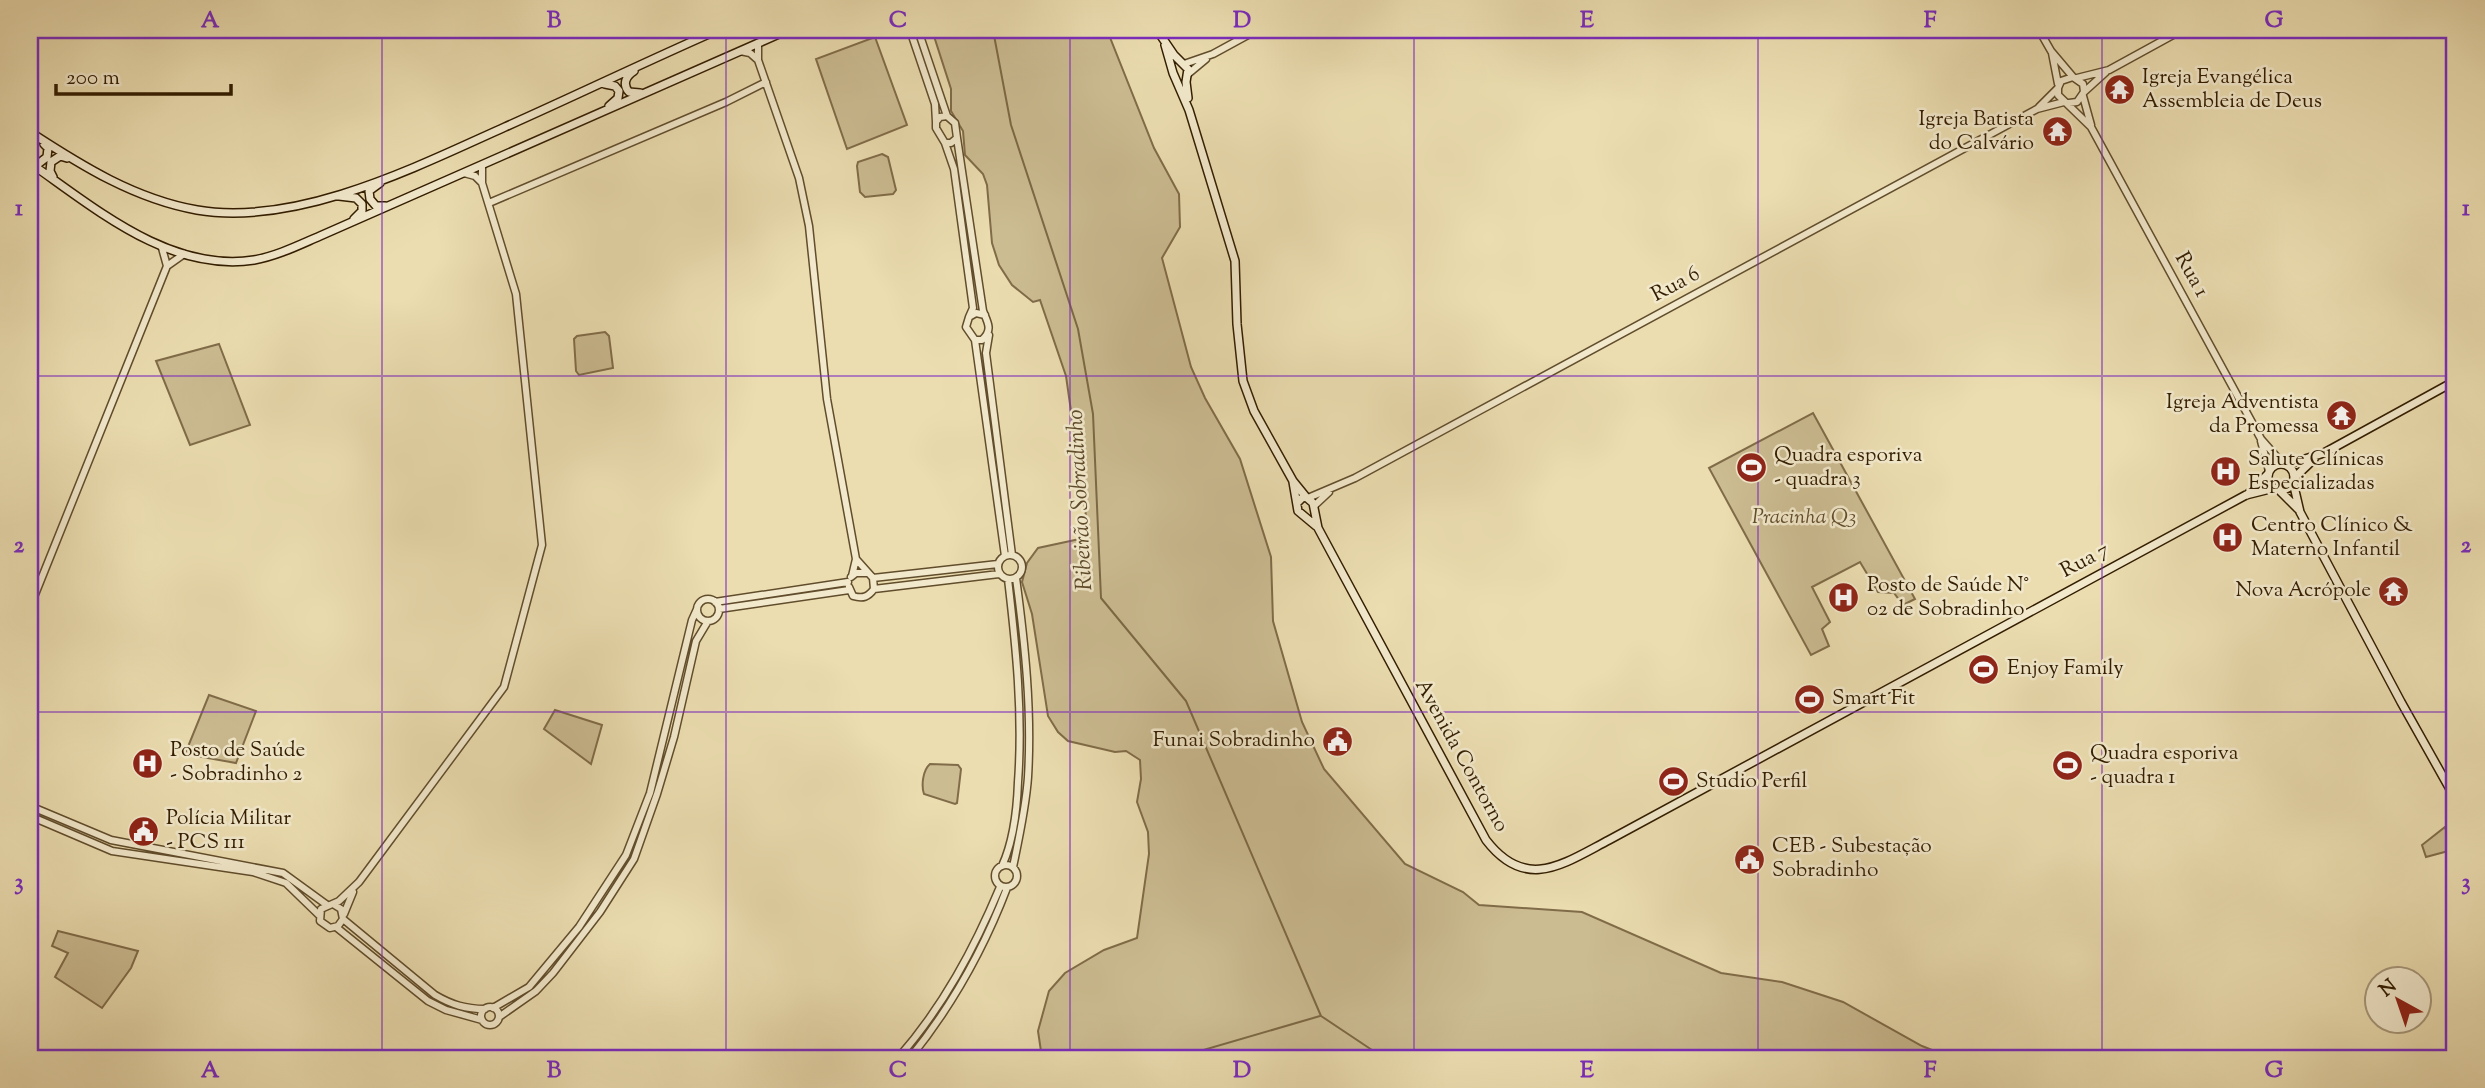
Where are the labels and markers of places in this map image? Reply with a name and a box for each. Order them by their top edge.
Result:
place label: Igreja Evangélica Assembleia de Deus [2142,63,2322,117]
temple icon: Igreja Evangélica Assembleia de Deus [2102,73,2136,107]
place label: Igreja Batista do Calvário [1918,105,2034,159]
temple icon: Igreja Batista do Calvário [2040,115,2074,149]
place label: Igreja Adventista da Promessa [2166,388,2319,442]
temple icon: Igreja Adventista da Promessa [2325,398,2359,432]
place label: Quadra esporiva - quadra 3 [1774,441,1923,495]
place label: Salute Clínicas Especializadas [2248,445,2384,499]
sports icon: Quadra esporiva - quadra 3 [1734,451,1768,485]
hospital icon: Salute Clínicas Especializadas [2208,455,2242,489]
place label: Centro Clínico & Materno Infantil [2251,511,2413,565]
hospital icon: Centro Clínico & Materno Infantil [2211,521,2245,555]
place label: Posto de Saúde N° 02 de Sobradinho [1867,571,2029,625]
temple icon: Nova Acrópole [2377,574,2411,608]
place label: Nova Acrópole [2235,576,2371,606]
hospital icon: Posto de Saúde N° 02 de Sobradinho [1827,581,1861,615]
sports icon: Enjoy Family [1967,652,2001,686]
place label: Enjoy Family [2007,654,2124,684]
sports icon: Smart Fit [1792,682,1826,716]
place label: Smart Fit [1832,684,1915,714]
public building icon: Funai Sobradinho [1321,724,1355,758]
place label: Funai Sobradinho [1153,726,1315,756]
place label: Posto de Saúde - Sobradinho 2 [170,736,305,790]
place label: Quadra esporiva - quadra 1 [2090,739,2239,793]
hospital icon: Posto de Saúde - Sobradinho 2 [130,746,164,780]
sports icon: Quadra esporiva - quadra 1 [2050,749,2084,783]
sports icon: Studio Perfil [1656,765,1690,799]
place label: Studio Perfil [1696,767,1807,797]
place label: Polícia Militar - PCS 111 [166,804,291,858]
public building icon: Polícia Militar - PCS 111 [126,814,160,848]
place label: CEB - Subestação Sobradinho [1772,832,1932,886]
public building icon: CEB - Subestação Sobradinho [1732,842,1766,876]

